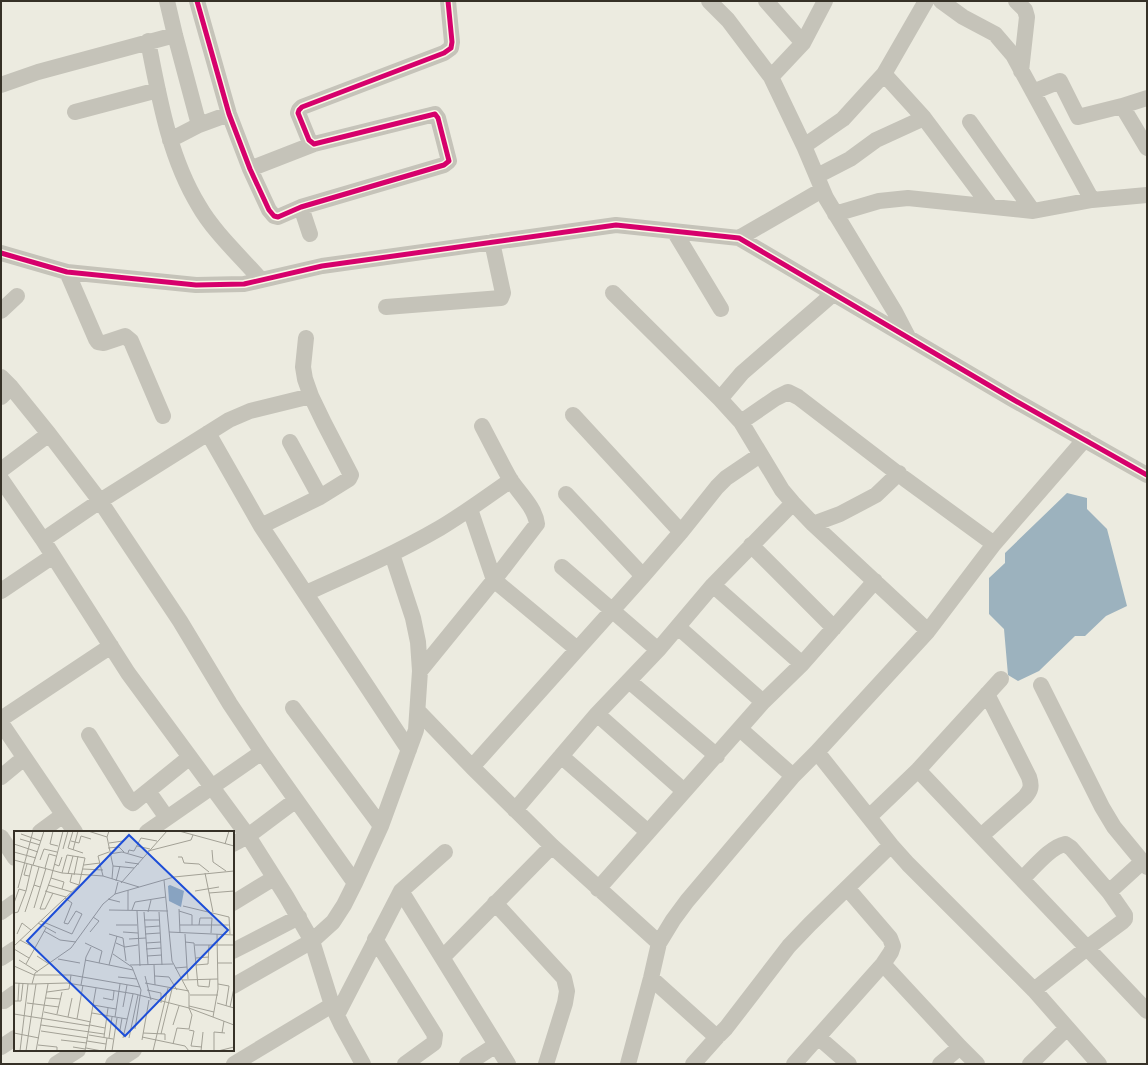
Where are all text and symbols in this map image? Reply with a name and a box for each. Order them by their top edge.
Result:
inset map [14,831,234,1051]

